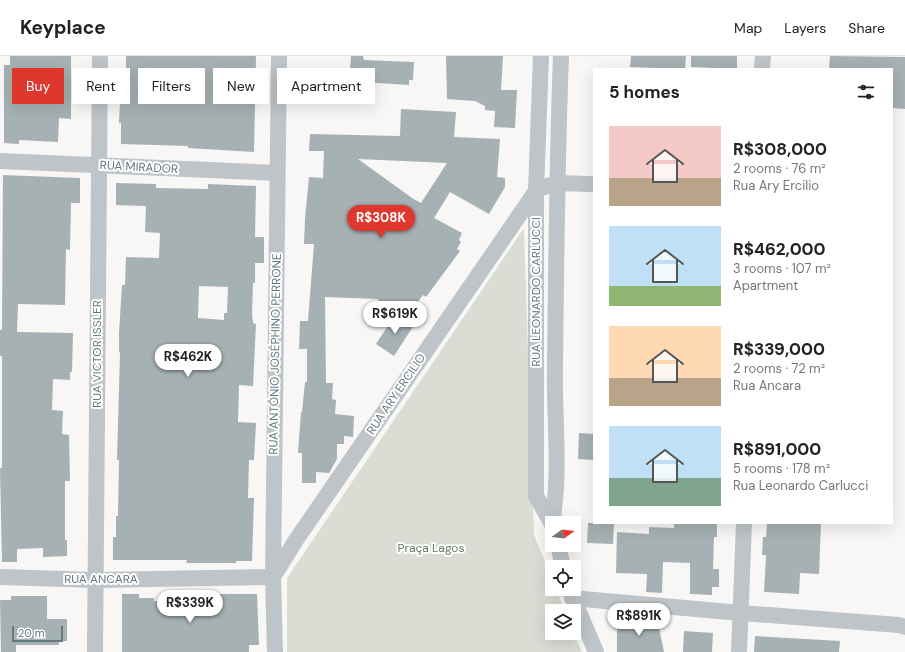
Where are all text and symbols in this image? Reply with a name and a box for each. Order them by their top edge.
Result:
text: Keyplace [20,15,106,40]
text: Map [734,19,762,37]
text: Layers [784,19,826,37]
text: Share [848,19,885,37]
chip: Buy [12,68,64,104]
chip: Rent [72,68,130,104]
chip: Filters [138,68,205,104]
chip: New [213,68,269,104]
chip: Apartment [277,68,375,104]
text: 5 homes [609,81,680,103]
icon: filters [855,81,877,103]
text: R$308,000 [733,138,827,160]
icon: home [641,142,689,190]
street label: RUA MIRADOR [99,157,179,177]
text: 2 rooms · 76 m² [733,160,826,177]
text: Rua Ary Ercilio [733,177,819,194]
pin: R$308K [348,205,414,239]
text: R$308K [356,209,406,226]
street label: RUA LEONARDO CARLUCCI [528,217,544,367]
text: R$462,000 [733,238,826,260]
icon: home [641,242,689,290]
street label: RUA ANTÔNIO JOSÉPHINO PERRONE [265,253,285,455]
text: 3 rooms · 107 m² [733,260,831,277]
text: Apartment [733,277,798,294]
street label: RUA VICTOR ISSLER [89,300,105,408]
pin: R$619K [362,301,428,335]
text: R$619K [372,305,418,322]
text: R$339,000 [733,338,825,360]
icon: home [641,342,689,390]
pin: R$462K [155,344,221,378]
text: R$462K [164,348,212,365]
street label: RUA ARY ERCILIO [363,350,429,438]
text: 2 rooms · 72 m² [733,360,825,377]
text: Rua Ancara [733,377,801,394]
text: R$891,000 [733,438,821,460]
icon: home [641,442,689,490]
text: 5 rooms · 178 m² [733,460,830,477]
text: Rua Leonardo Carlucci [733,477,868,494]
north arrow [545,516,581,552]
map controls [545,516,581,640]
park label: Praça Lagos [398,540,464,556]
button: locate [545,560,581,596]
street label: RUA ANCARA [64,571,138,587]
pin: R$339K [157,590,223,624]
text: R$339K [166,594,214,611]
pin: R$891K [606,603,672,637]
button: layers [545,604,581,640]
text: R$891K [616,607,662,624]
scale bar [12,624,63,643]
text: 20 m [18,626,44,640]

